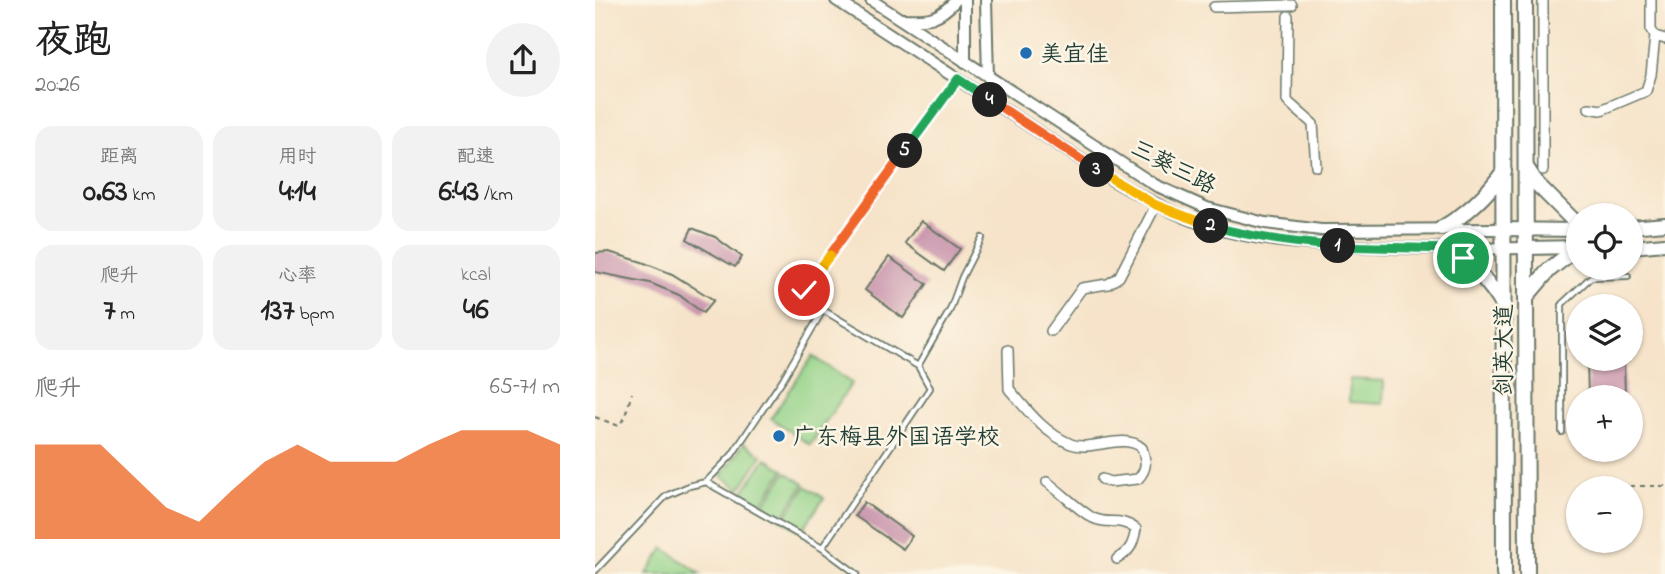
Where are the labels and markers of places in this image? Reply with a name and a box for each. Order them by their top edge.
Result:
place label: 美宜佳 [1040,39,1109,72]
marker: 美宜佳 [1018,45,1034,61]
pin: 4 [973,82,1007,118]
pin: 5 [887,134,923,168]
pin: 3 [1079,152,1115,188]
pin: 2 [1193,208,1229,244]
pin [1433,228,1493,288]
pin: 1 [1321,229,1355,264]
pin [774,260,834,320]
place label: 广东梅县外国语学校 [793,422,1000,455]
marker: 广东梅县外国语学校 [771,428,787,444]

